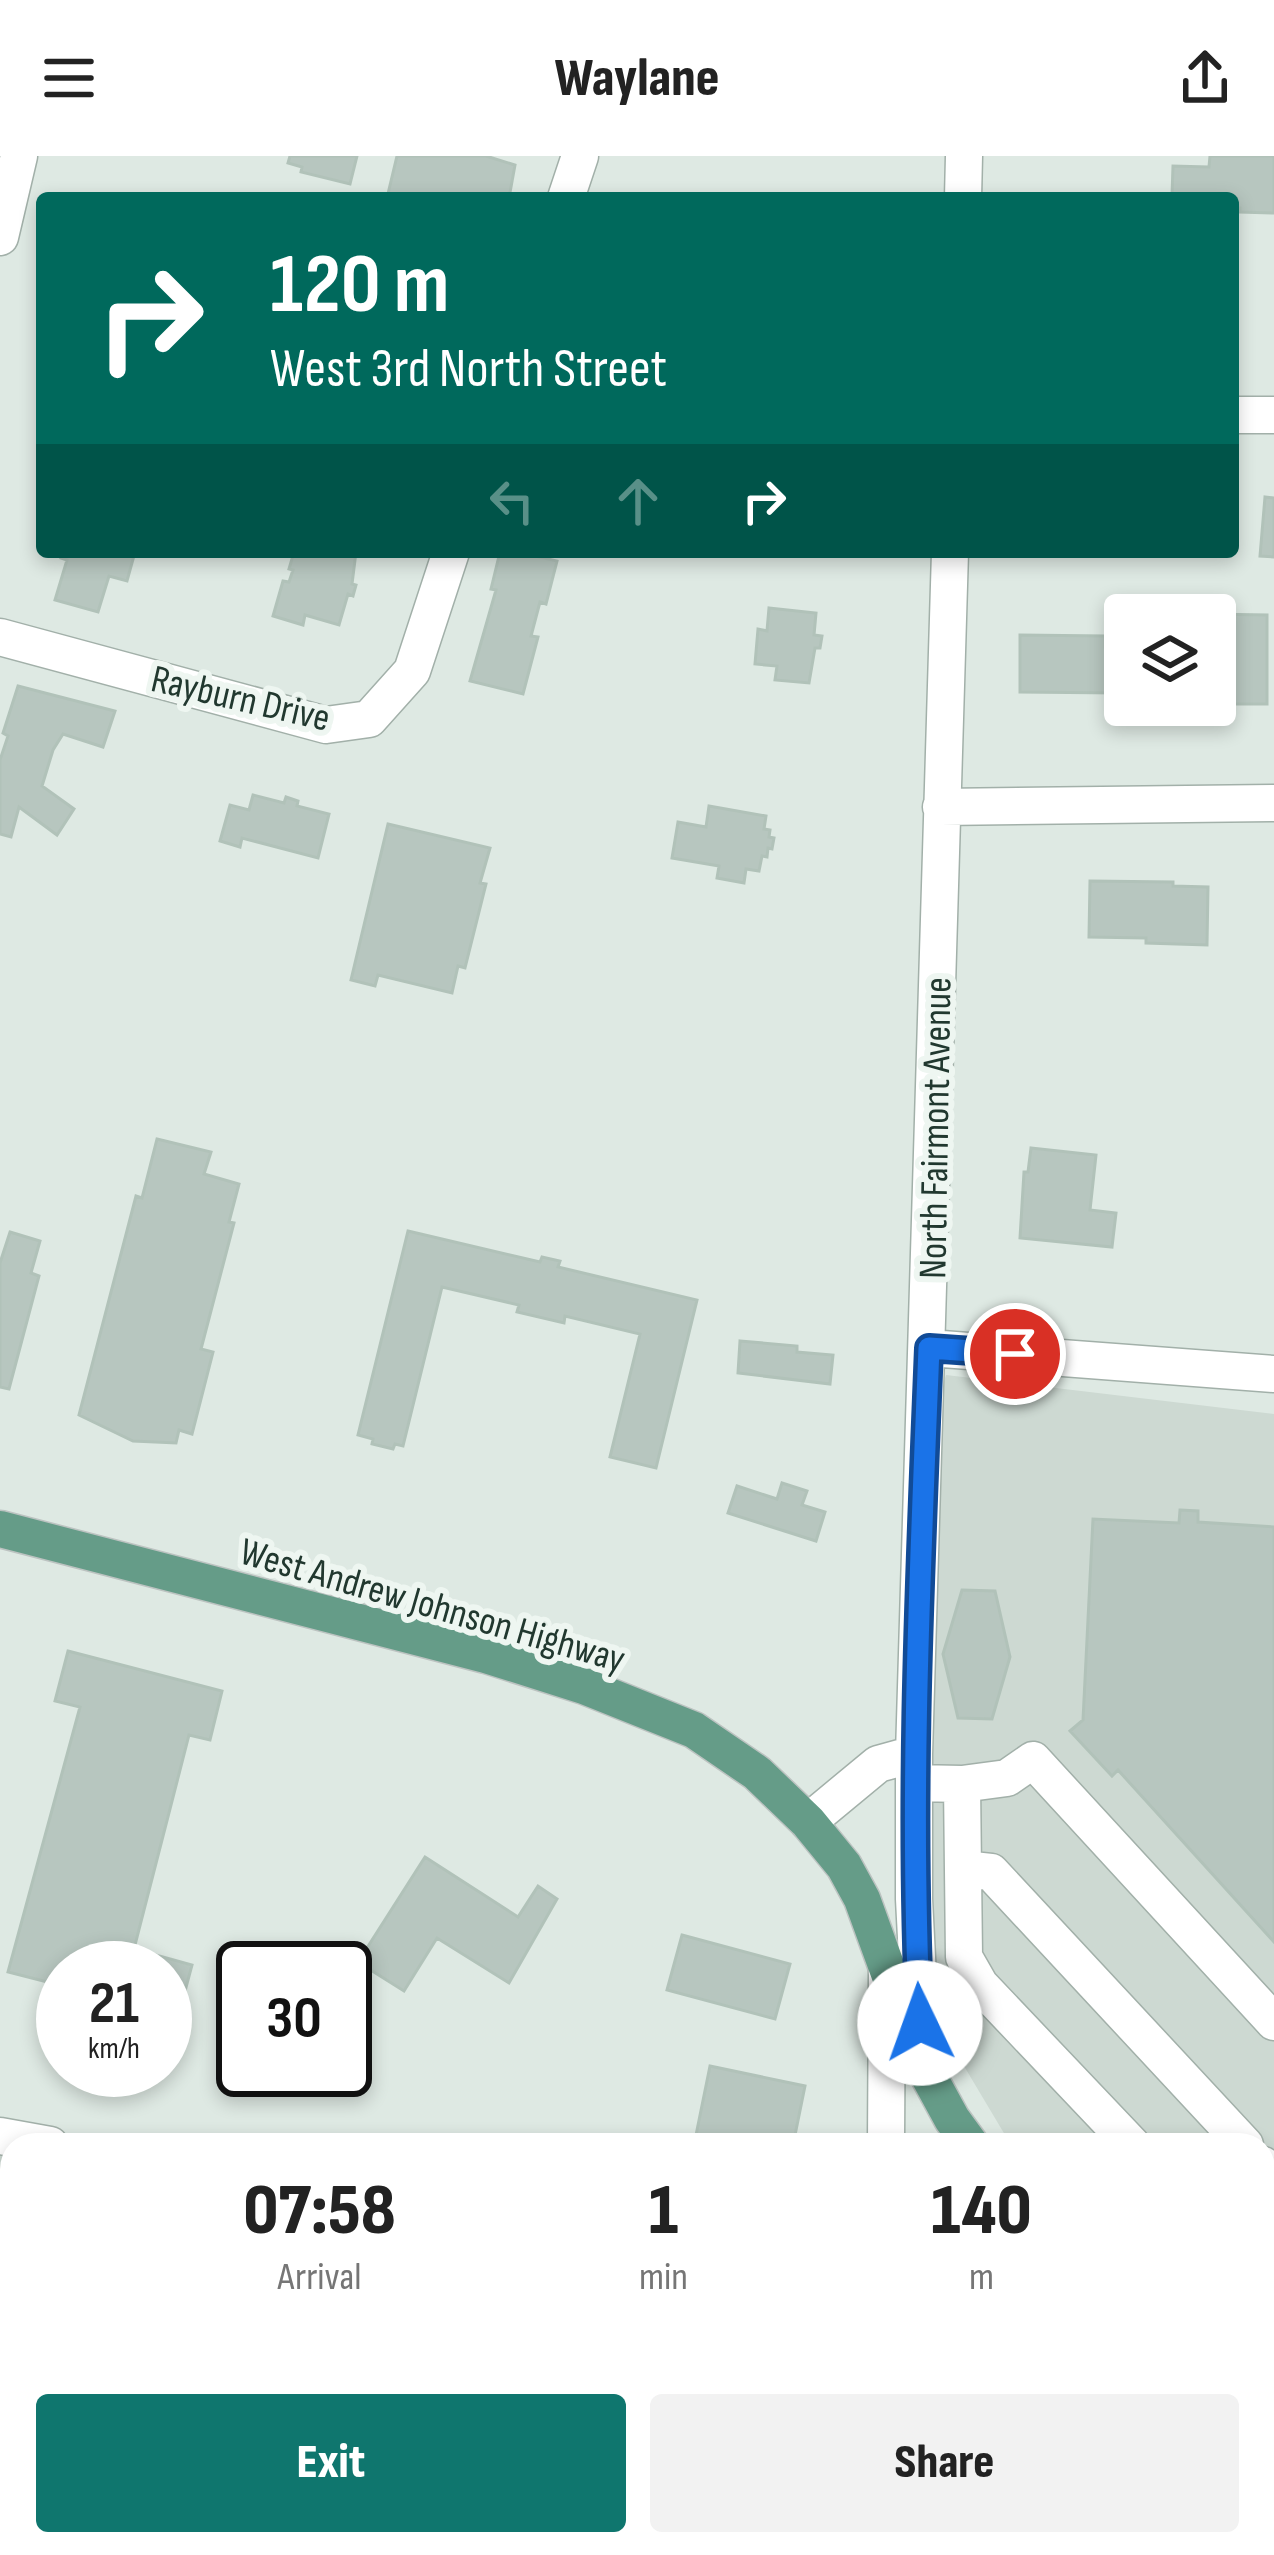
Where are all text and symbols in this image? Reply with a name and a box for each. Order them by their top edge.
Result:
icon: menu [36,45,102,111]
icon: share [1172,45,1238,111]
text: Waylane [555,46,719,111]
text: 120 m [270,235,449,336]
icon: right [72,240,228,396]
text: West 3rd North Street [270,337,667,402]
icon: left [479,468,545,534]
icon: ahead [605,468,671,534]
icon: right [731,468,797,534]
map controls [1104,594,1236,726]
button: layers [1104,594,1236,726]
street label: Rayburn Drive [146,656,334,743]
street label: North Fairmont Avenue [910,977,963,1279]
pin [964,1303,1066,1405]
icon: arrive [982,1321,1048,1387]
street label: West Andrew Johnson Highway [234,1529,630,1684]
speed limit sign: 30 [216,1941,372,2097]
position arrow [857,1960,983,2086]
text: 21 [89,1968,139,2040]
text: km/h [88,2031,140,2067]
text: 07:58 [243,2168,396,2255]
text: 1 [649,2168,678,2255]
text: 140 [931,2168,1032,2255]
text: Arrival [278,2254,361,2301]
text: min [639,2254,688,2301]
text: m [969,2254,994,2301]
button: Exit [36,2394,626,2532]
button: Share [650,2394,1239,2532]

